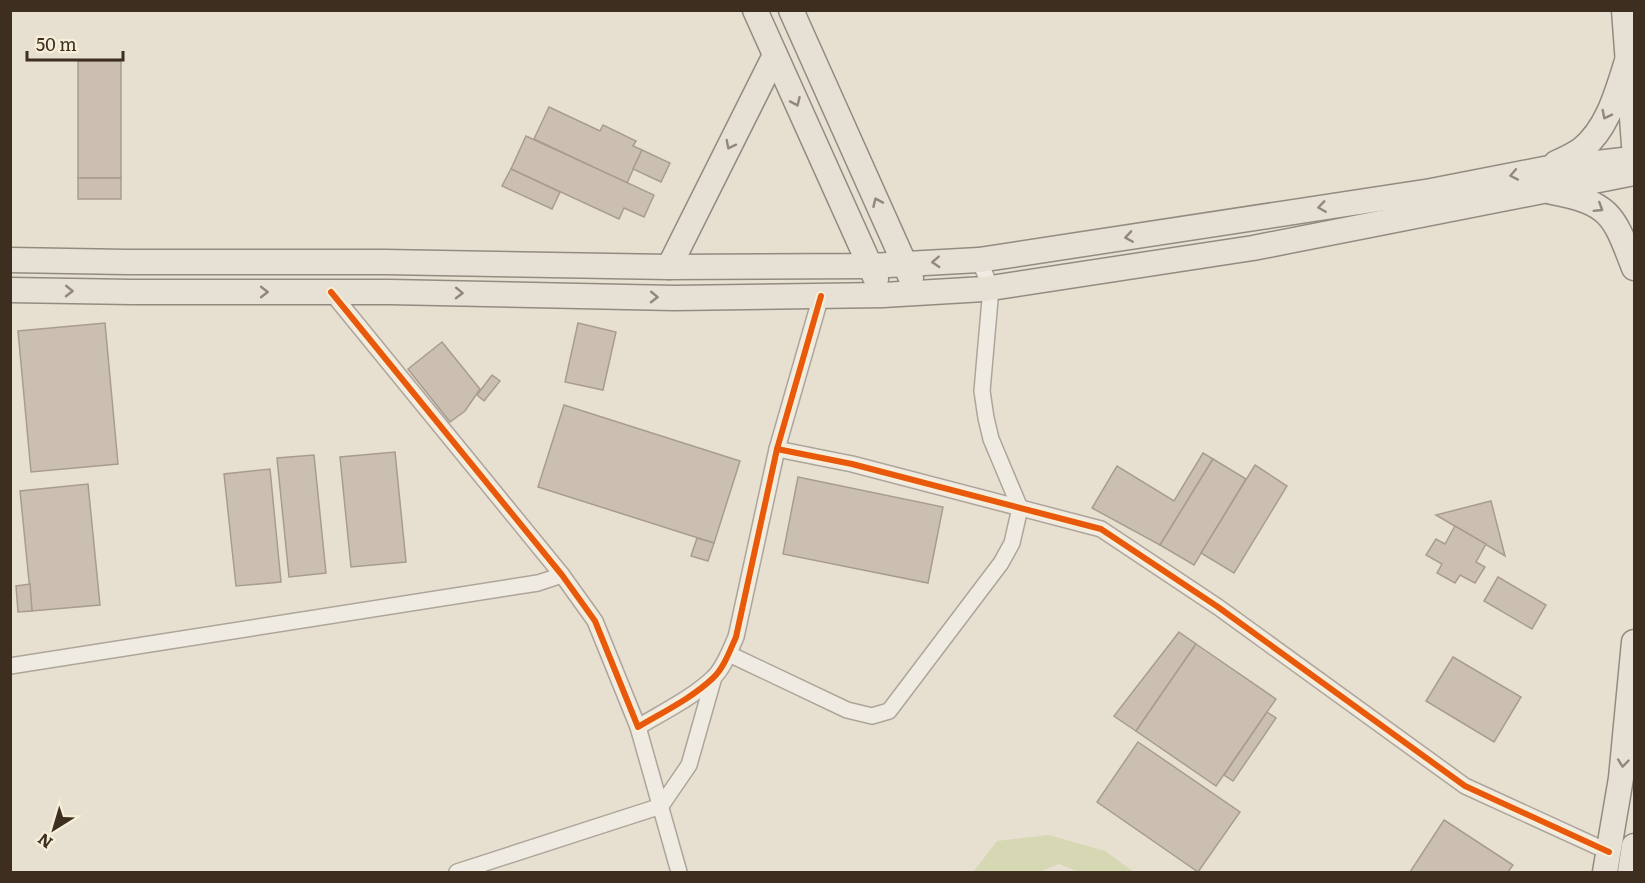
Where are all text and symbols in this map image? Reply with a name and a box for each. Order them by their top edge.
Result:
scale bar [27,24,123,62]
text: 50 m [36,30,77,57]
one-way arrow [789,96,801,107]
one-way arrow [1602,109,1614,120]
one-way arrow [726,139,738,150]
one-way arrow [1510,168,1520,181]
one-way arrow [872,197,884,208]
one-way arrow [1317,200,1326,212]
one-way arrow [1593,201,1603,213]
one-way arrow [1125,230,1134,242]
one-way arrow [931,255,940,268]
one-way arrow [64,285,73,297]
one-way arrow [259,286,268,298]
one-way arrow [454,287,463,300]
one-way arrow [649,291,658,303]
one-way arrow [1617,758,1629,767]
north arrow [24,799,84,859]
text: N [32,828,57,855]

